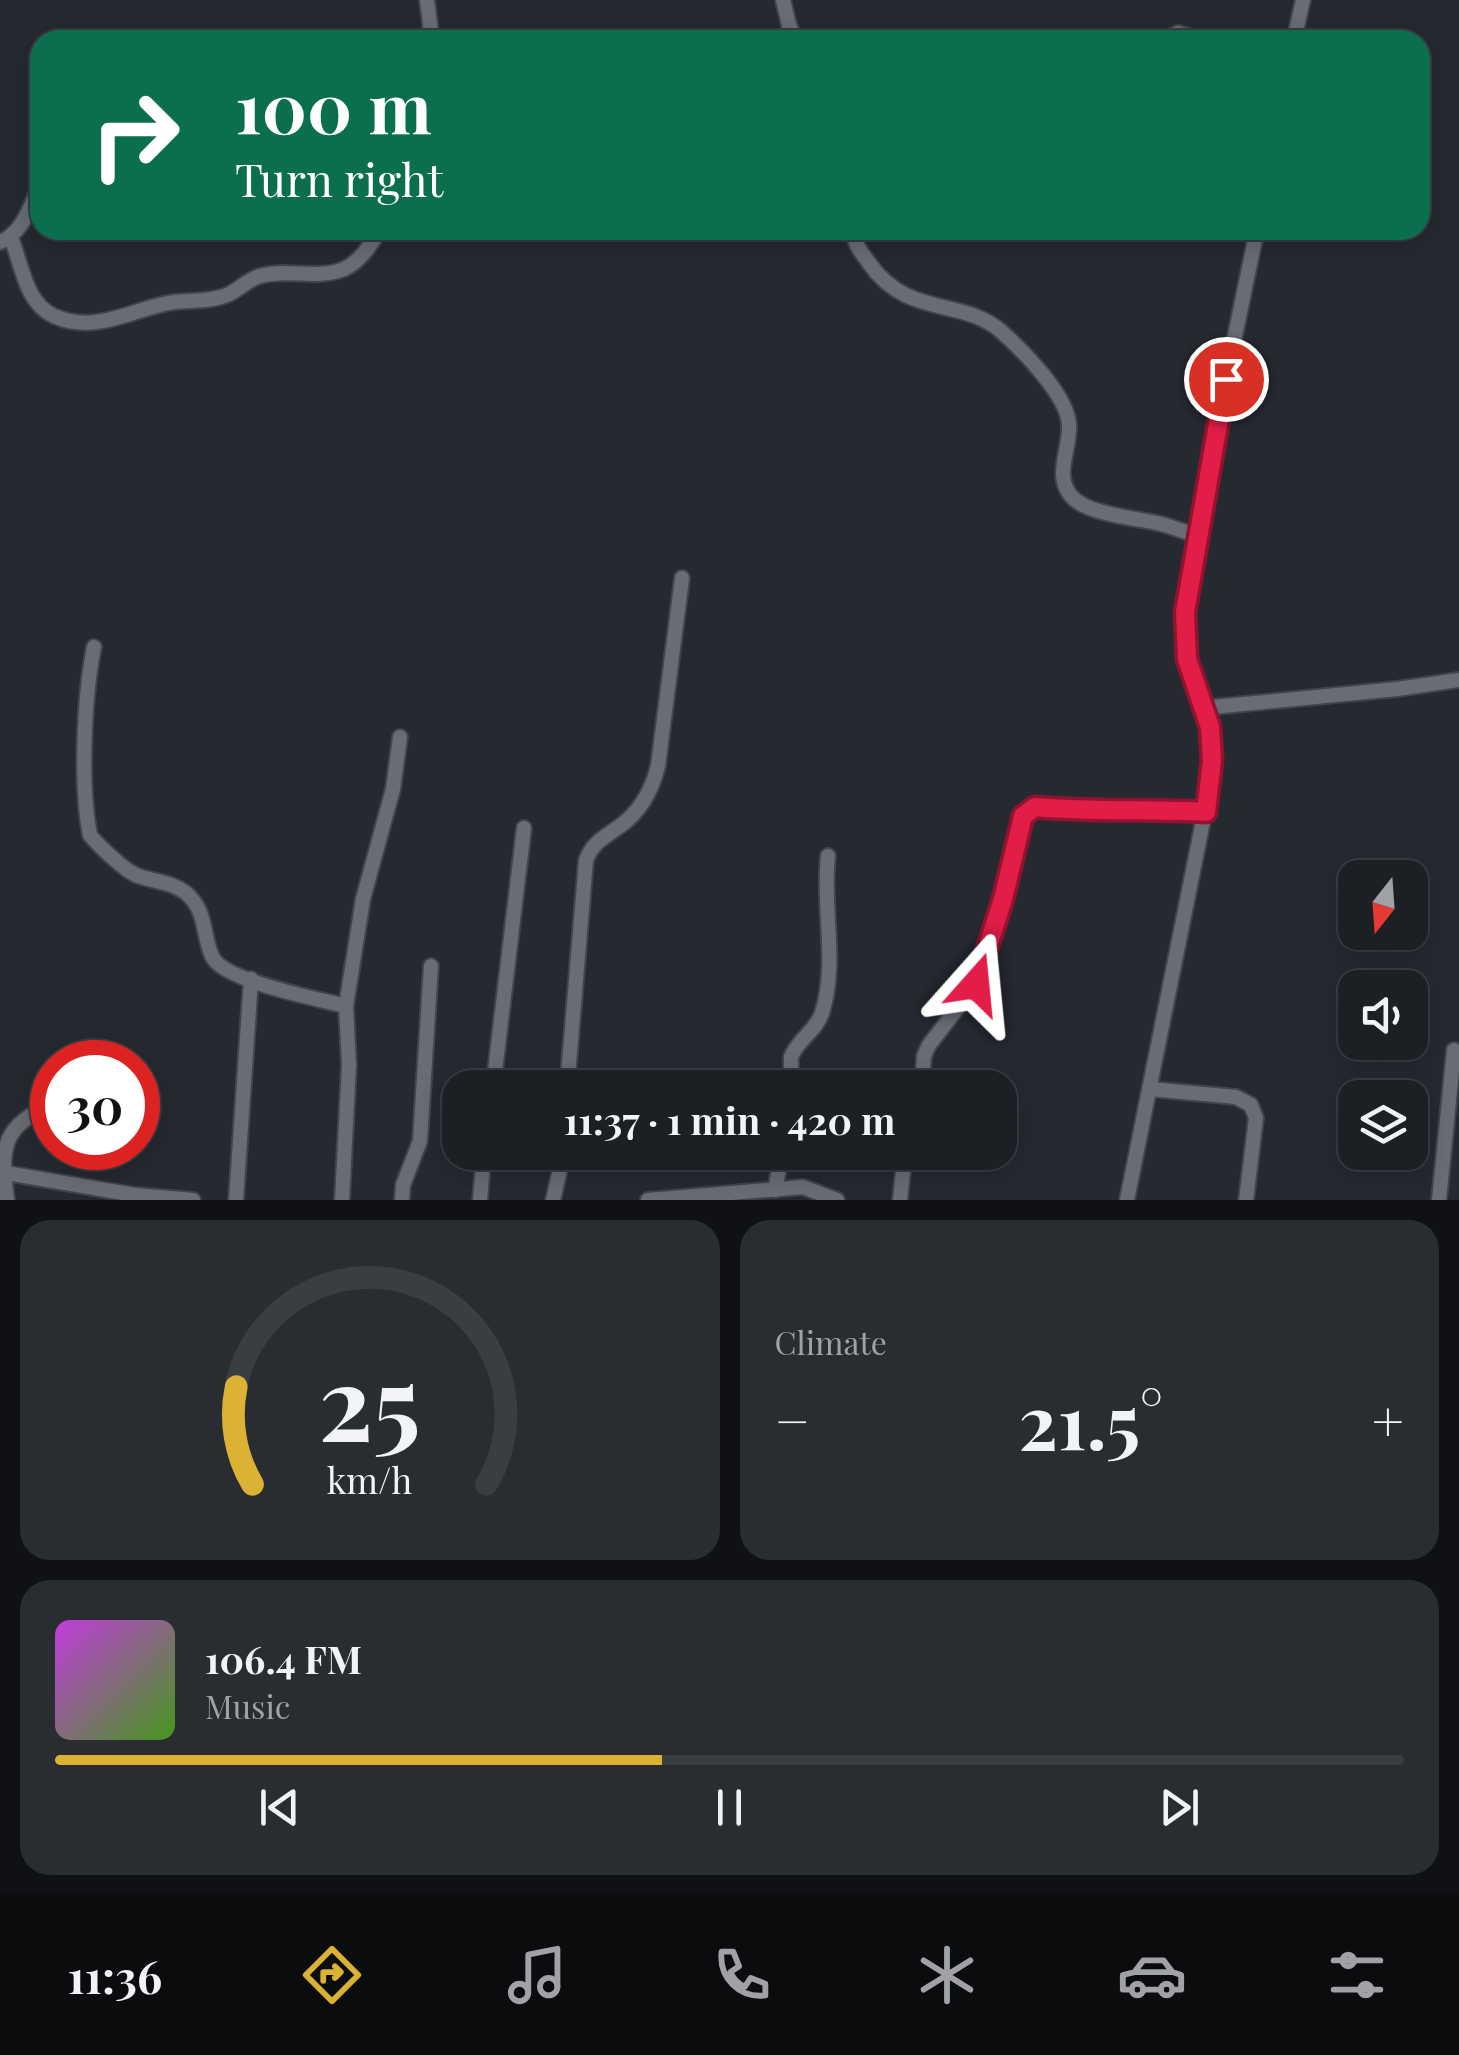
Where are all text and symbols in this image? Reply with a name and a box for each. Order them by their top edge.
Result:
text: 100 m [235,58,432,152]
icon: right [70,70,200,200]
text: Turn right [235,148,443,208]
pin [1184,337,1269,422]
icon: arrive [1199,352,1254,407]
north arrow [1338,860,1428,950]
map controls [1338,860,1428,1170]
position arrow [924,932,1028,1036]
button: sound [1338,970,1428,1060]
speed limit sign: 30 [30,1040,160,1170]
button: layers [1338,1080,1428,1170]
text: 11:37 · 1 min · 420 m [564,1094,895,1145]
text: Climate [775,1320,887,1363]
text: 25 [319,1329,421,1468]
text: 21.5° [1019,1369,1163,1469]
text: − [775,1382,810,1456]
text: + [1372,1382,1404,1456]
text: km/h [327,1455,413,1503]
text: 106.4 FM [205,1633,362,1684]
text: Music [205,1684,290,1727]
icon: previous [252,1780,307,1835]
icon: pause [702,1780,757,1835]
icon: next [1152,1780,1207,1835]
icon: directions [297,1940,367,2010]
icon: music [502,1940,572,2010]
icon: phone [707,1940,777,2010]
icon: climate [912,1940,982,2010]
icon: car [1117,1940,1187,2010]
icon: filters [1322,1940,1392,2010]
text: 11:36 [67,1945,162,2005]

